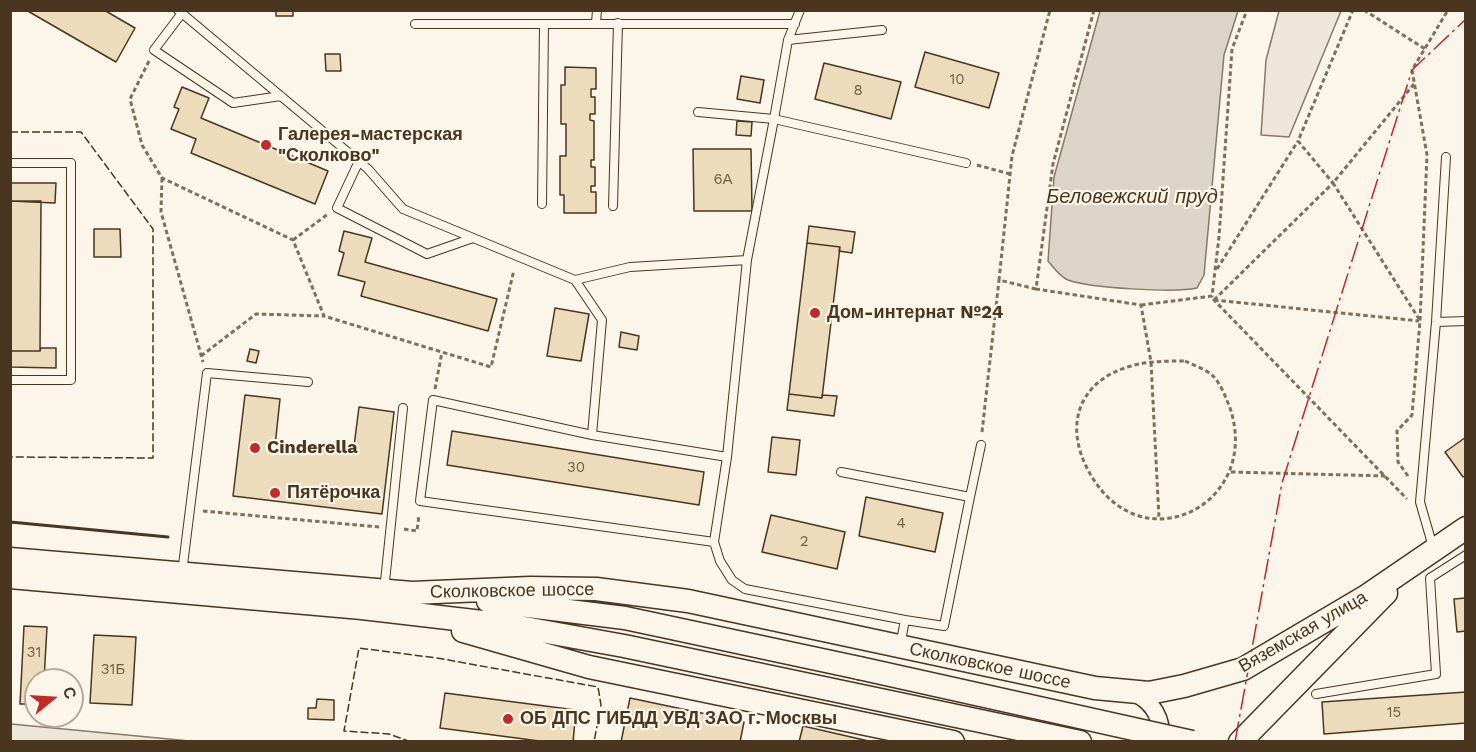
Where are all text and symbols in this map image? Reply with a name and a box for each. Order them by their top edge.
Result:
house number: 10 [949,71,965,89]
house number: 8 [853,82,863,100]
place label: Галерея-мастерская "Сколково" [278,124,463,166]
marker: Галерея-мастерская "Сколково" [259,138,273,152]
house number: 6А [713,171,733,189]
water label: Беловежский пруд [1046,185,1218,209]
place label: Дом-интернат №24 [827,302,1003,324]
marker: Дом-интернат №24 [808,306,822,320]
place label: Cinderella [267,437,358,459]
marker: Cinderella [248,441,262,455]
house number: 30 [567,459,585,477]
place label: Пятёрочка [287,482,380,504]
marker: Пятёрочка [268,486,282,500]
house number: 4 [896,515,906,533]
house number: 2 [800,533,808,551]
street label: Сколковское шоссе [430,579,594,603]
street label: Вяземская улица [1235,586,1371,678]
street label: Сколковское шоссе [907,638,1073,694]
house number: 31 [27,644,41,662]
house number: 31Б [101,661,125,679]
north arrow [24,668,84,728]
text: С [59,684,81,701]
house number: 15 [1387,704,1401,722]
place label: ОБ ДПС ГИБДД УВД ЗАО г. Москвы [520,708,837,730]
marker: ОБ ДПС ГИБДД УВД ЗАО г. Москвы [501,712,515,726]

